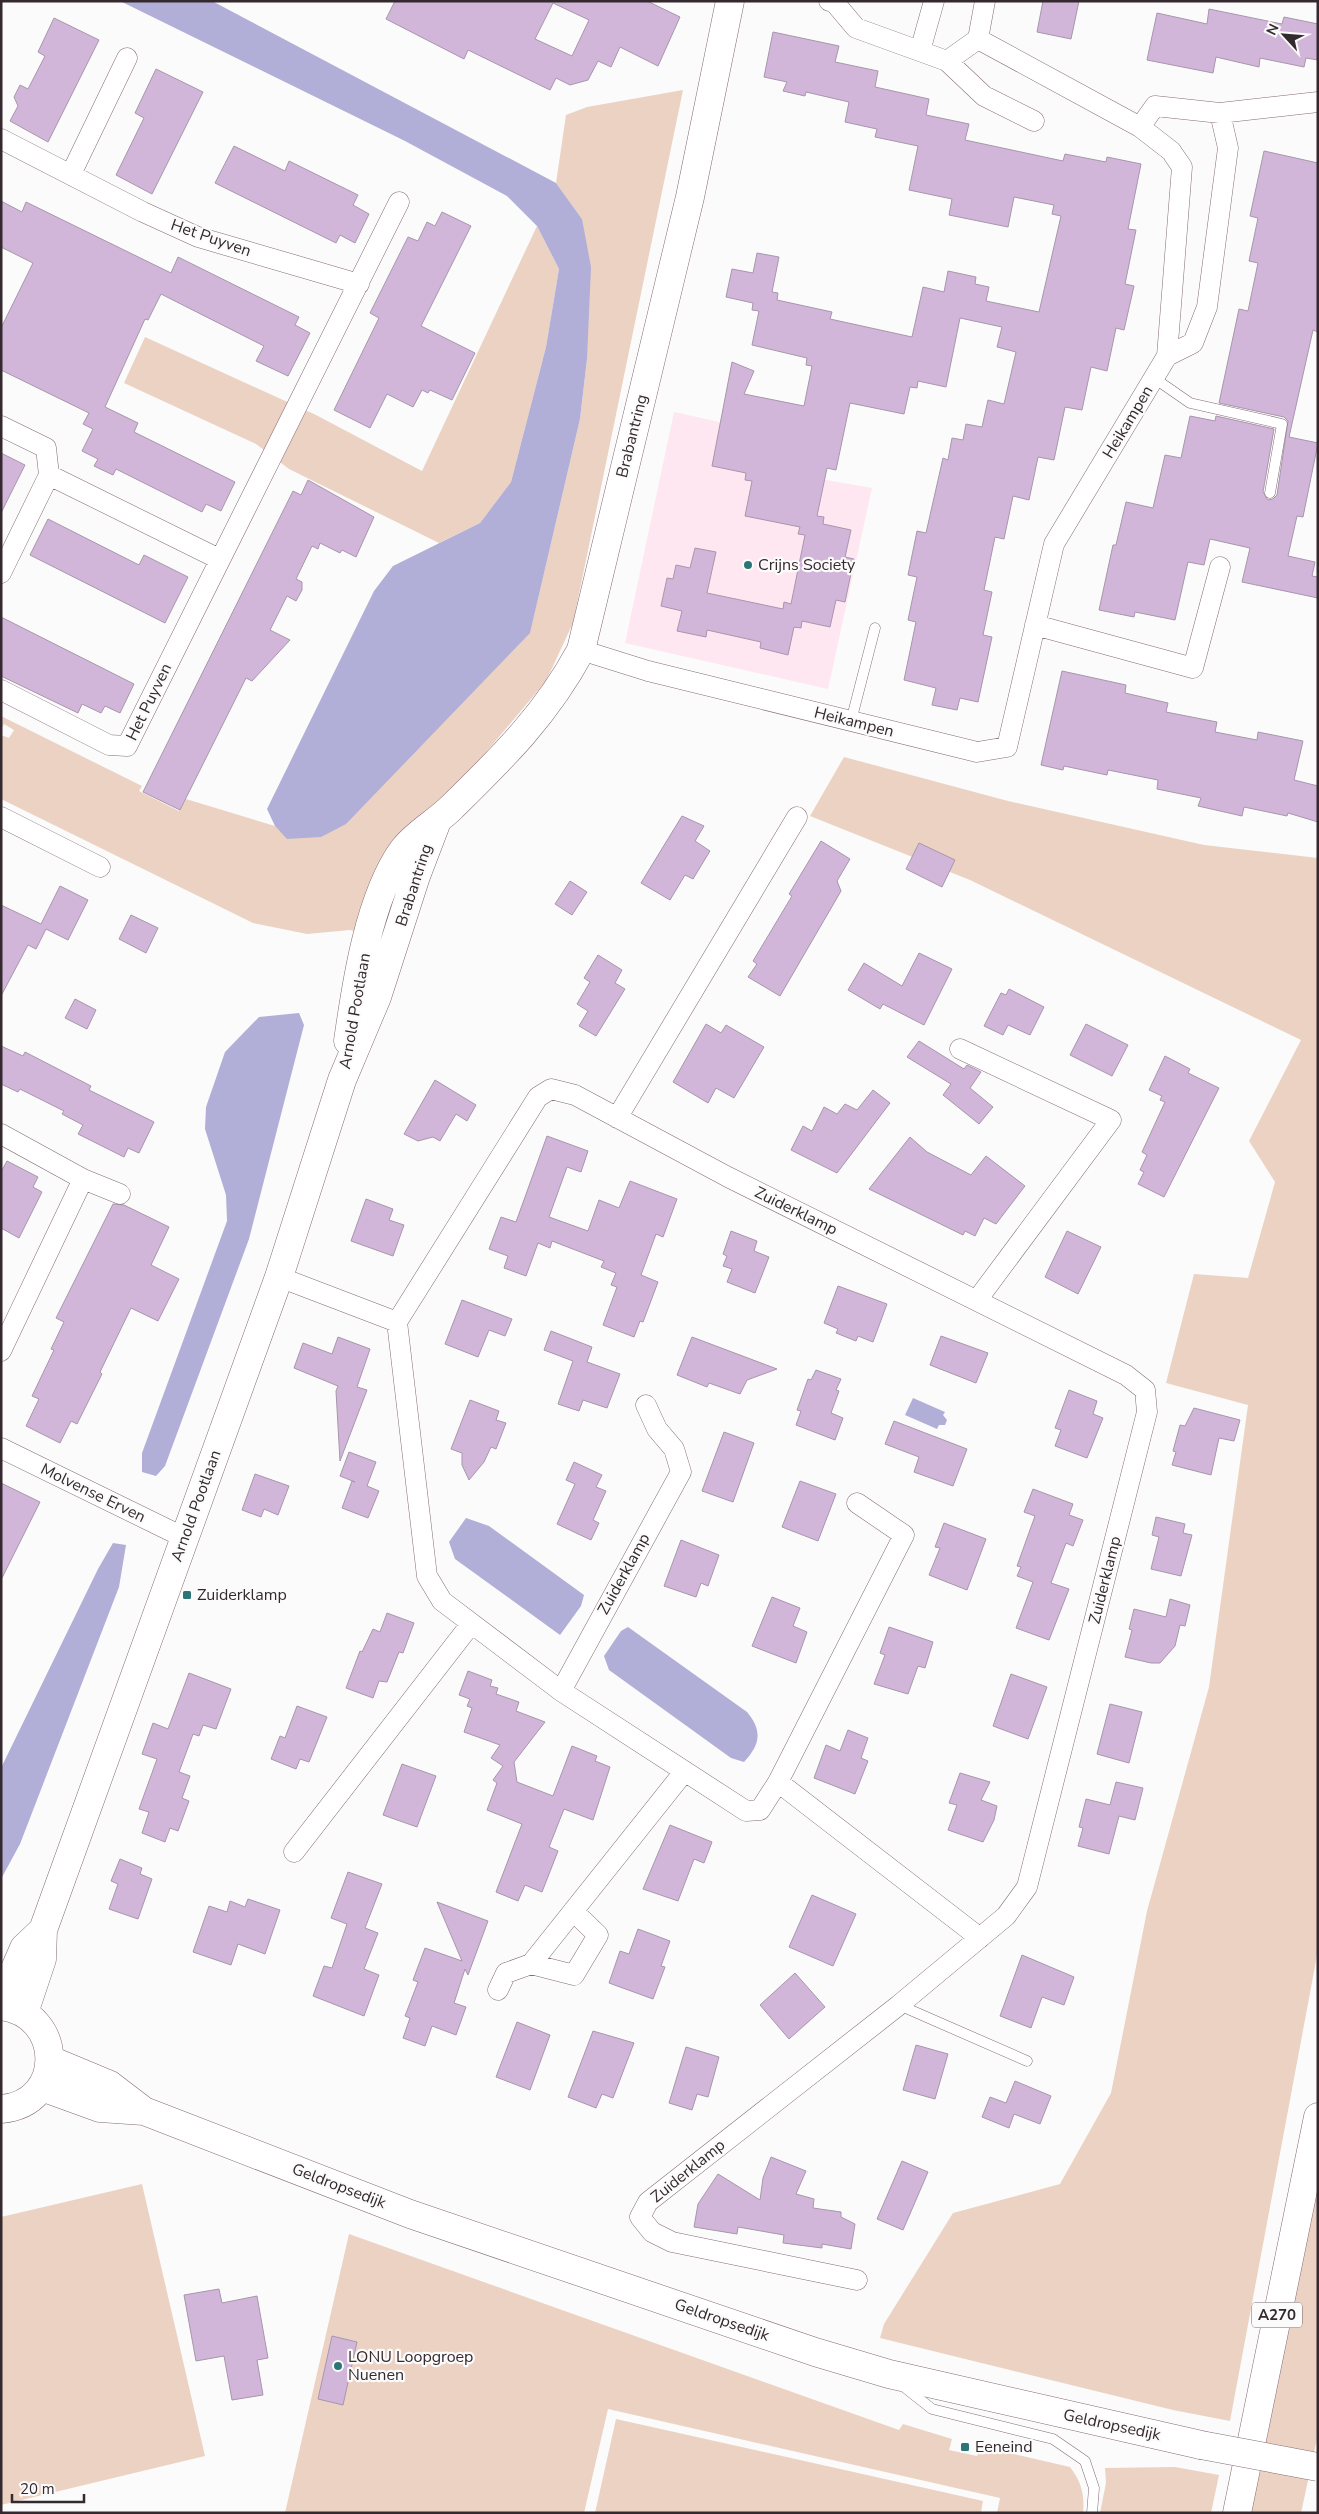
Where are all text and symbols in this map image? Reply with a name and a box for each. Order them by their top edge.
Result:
north arrow [1259,10,1309,60]
text: N [1262,21,1284,38]
street label: Het Puyven [168,214,254,262]
street label: Heikampen [1098,381,1158,463]
street label: Brabantring [611,392,653,480]
place label: Crijns Society [758,554,856,576]
marker: Crijns Society [742,559,754,571]
street label: Het Puyven [121,660,177,744]
street label: Heikampen [812,701,896,743]
street label: Brabantring [390,841,438,929]
street label: Arnold Pootlaan [334,951,376,1071]
street label: Zuiderklamp [751,1181,841,1241]
street label: Arnold Pootlaan [166,1447,226,1565]
street label: Molvense Erven [37,1458,149,1528]
street label: Zuiderklamp [593,1529,655,1619]
street label: Zuiderklamp [1083,1534,1127,1626]
place label: Zuiderklamp [197,1584,287,1606]
marker: Zuiderklamp [181,1589,193,1601]
street label: Zuiderklamp [646,2134,730,2208]
street label: Geldropsedijk [289,2158,390,2214]
street label: Geldropsedijk [672,2293,773,2347]
road number: A270 [1252,2302,1302,2328]
place label: LONU Loopgroep Nuenen [348,2346,473,2386]
marker: LONU Loopgroep Nuenen [332,2360,344,2372]
street label: Geldropsedijk [1061,2404,1164,2446]
place label: Eeneind [975,2436,1033,2458]
marker: Eeneind [959,2441,971,2453]
scale bar [12,2472,85,2504]
text: 20 m [20,2479,55,2499]

